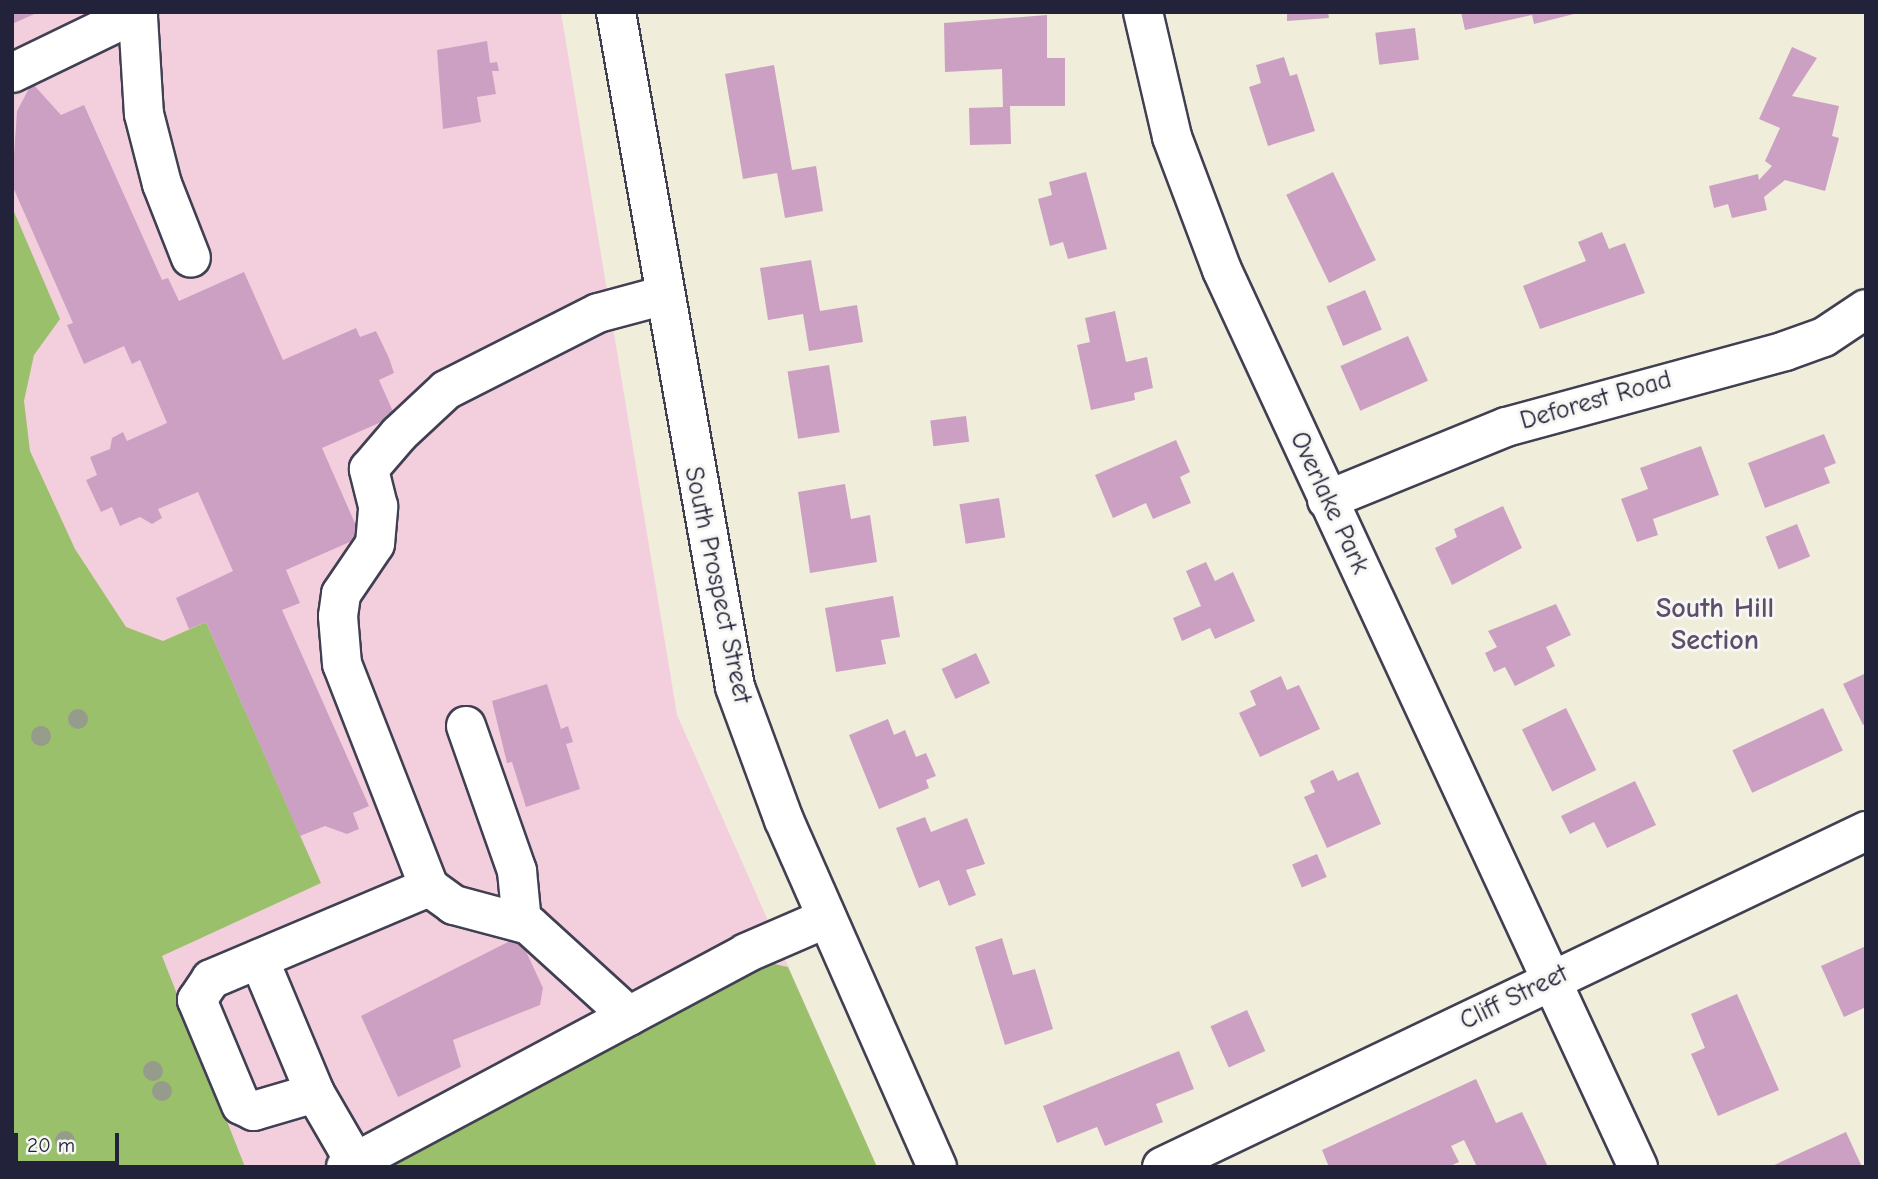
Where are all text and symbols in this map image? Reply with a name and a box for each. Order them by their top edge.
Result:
street label: Deforest Road [1517,365,1675,437]
street label: Overlake Park [1283,427,1375,579]
street label: South Prospect Street [677,464,757,706]
district label: South Hill Section [1656,591,1774,657]
street label: Cliff Street [1455,959,1573,1037]
scale bar [18,1120,122,1164]
text: 20 m [27,1133,75,1157]

